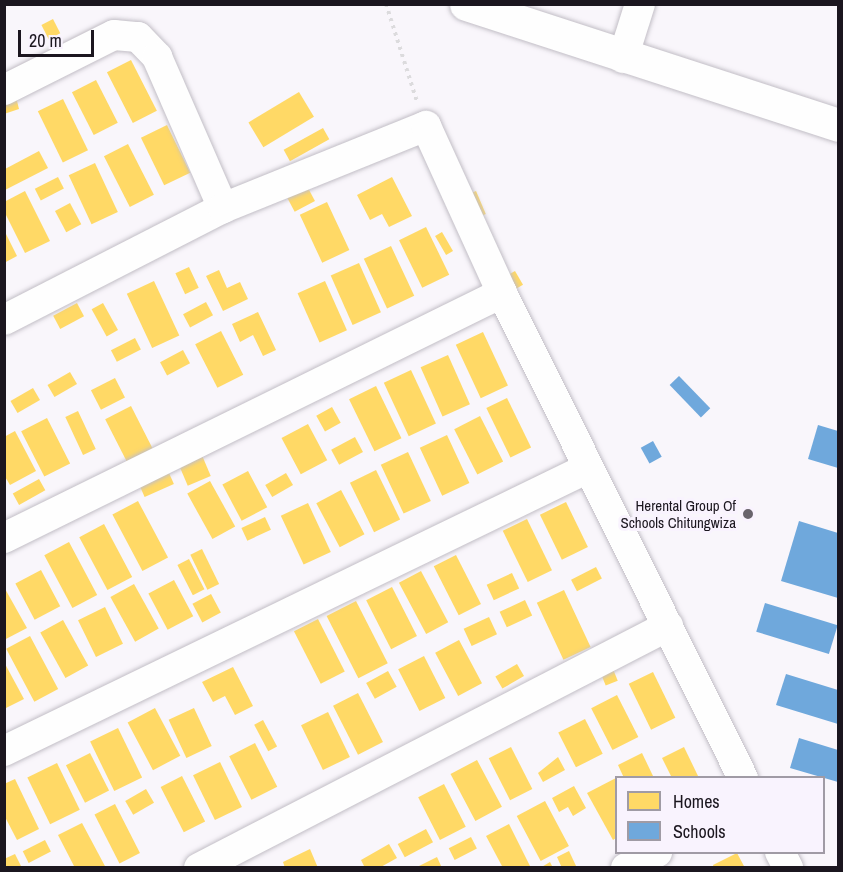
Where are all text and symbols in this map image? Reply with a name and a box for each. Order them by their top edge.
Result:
scale bar [21,18,98,56]
text: 20 m [29,28,62,53]
place label: Herental Group Of Schools Chitungwiza [620,496,736,531]
marker: Herental Group Of Schools Chitungwiza [741,507,755,521]
legend [615,776,825,854]
text: Homes [673,789,720,814]
text: Schools [673,819,726,844]

